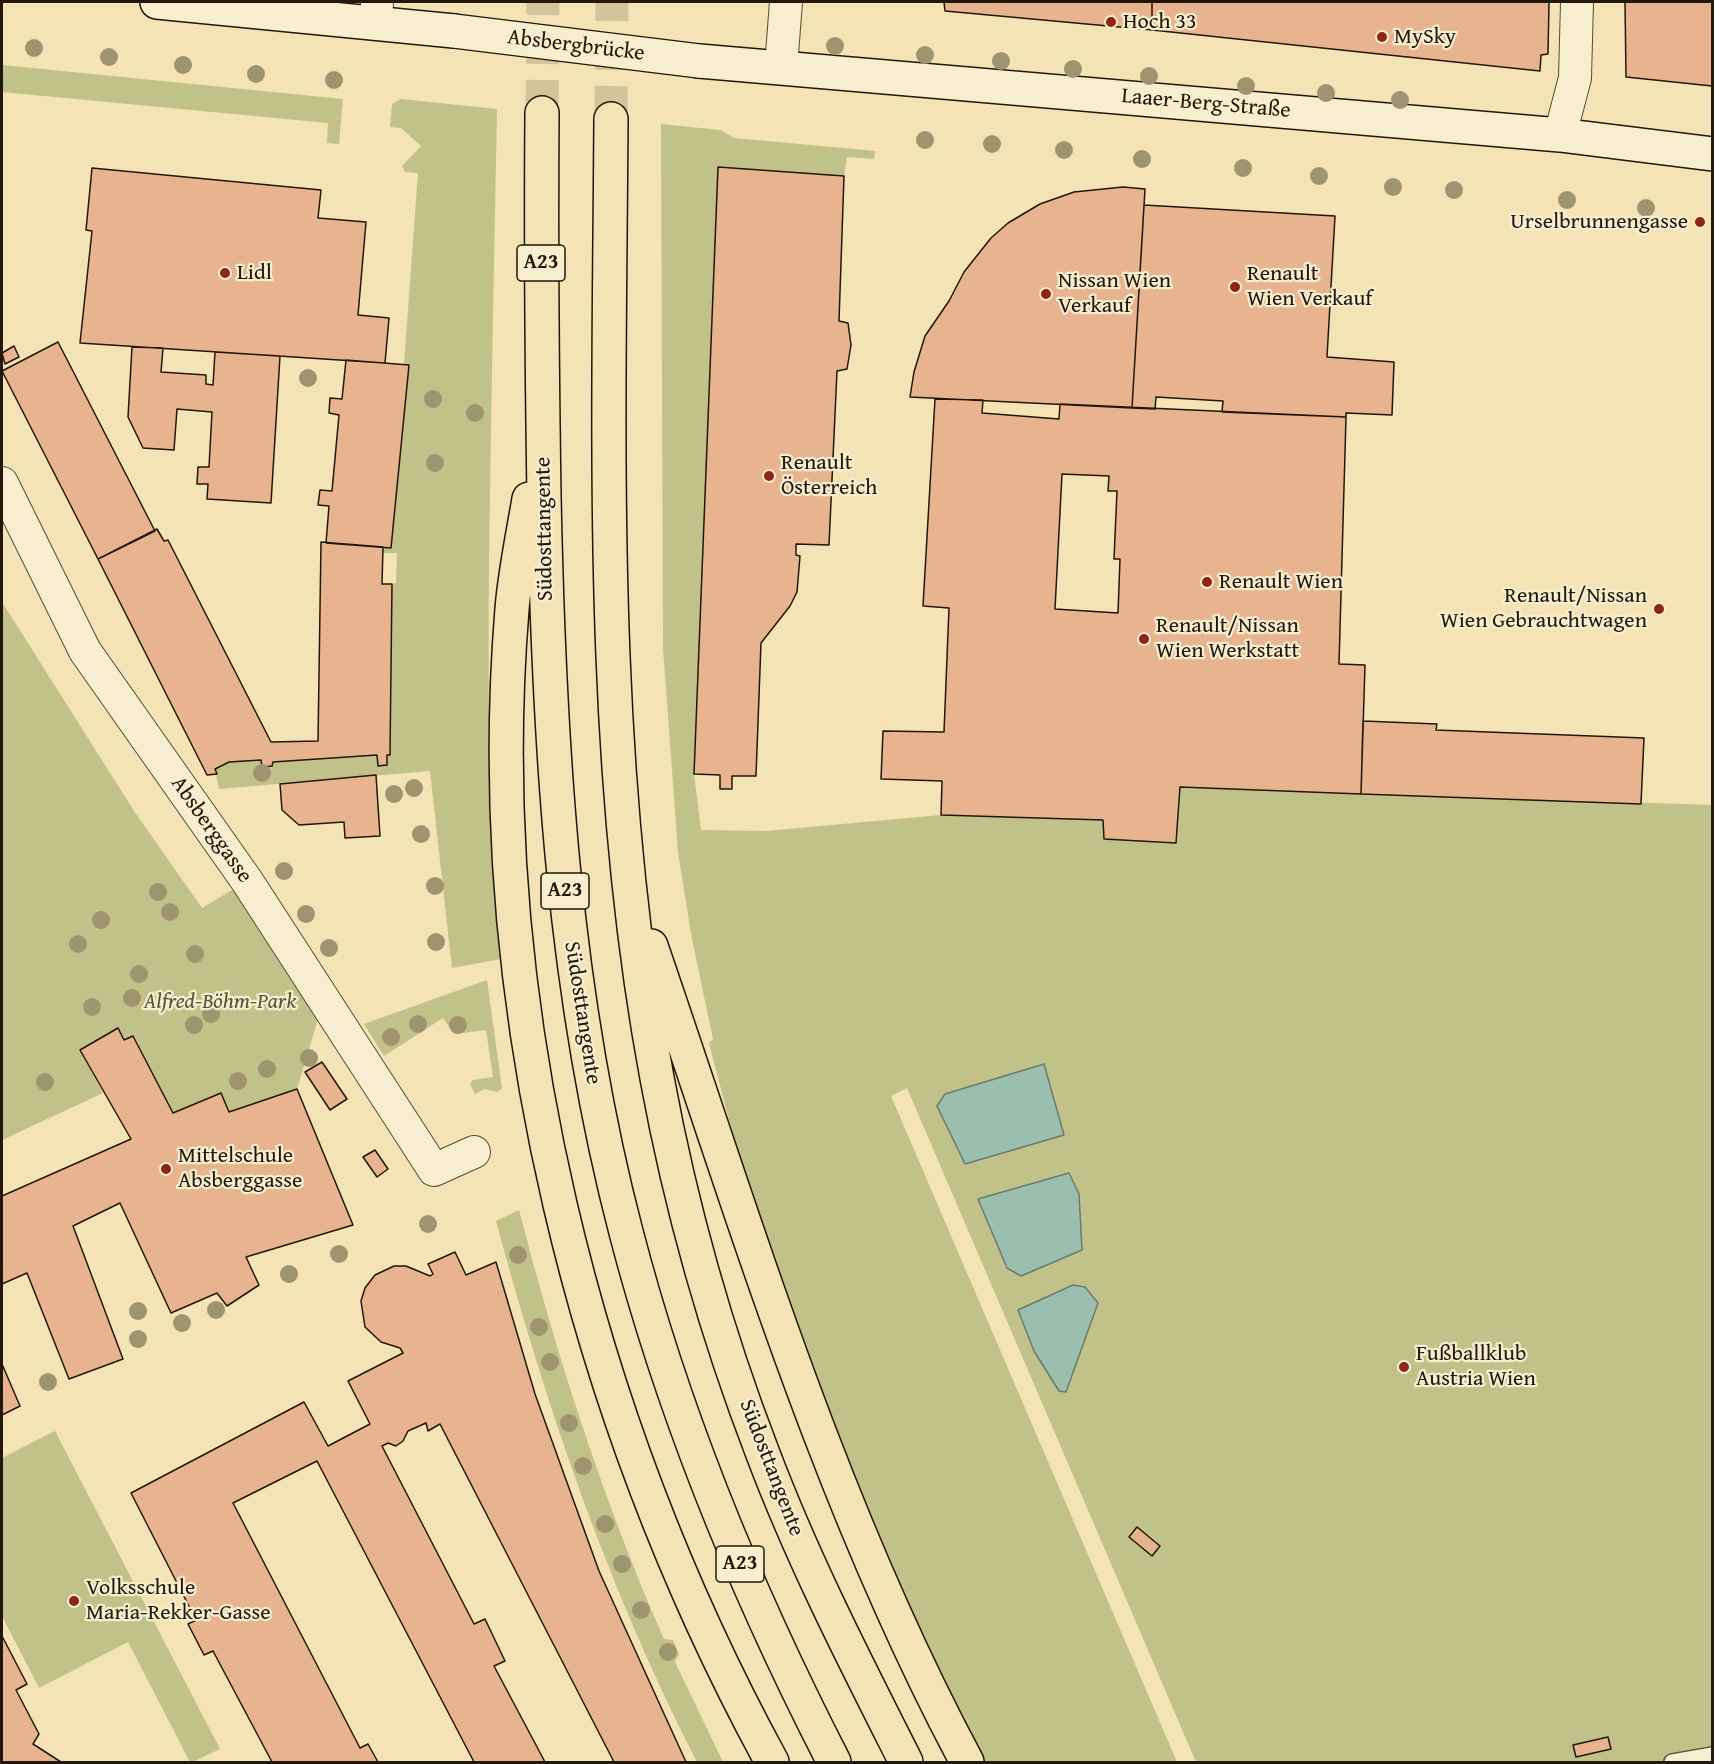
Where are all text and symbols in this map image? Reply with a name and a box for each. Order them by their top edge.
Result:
place label: Hoch 33 [1123,9,1197,35]
marker: Hoch 33 [1104,15,1118,29]
street label: Absbergbrücke [506,24,646,68]
place label: MySky [1394,24,1456,50]
marker: MySky [1375,30,1389,44]
street label: Laaer-Berg-Straße [1120,83,1292,125]
place label: Urselbrunnengasse [1510,209,1688,235]
marker: Urselbrunnengasse [1693,215,1707,229]
road number: A23 [517,245,565,281]
place label: Lidl [237,260,272,286]
place label: Renault Wien Verkauf [1247,261,1372,312]
marker: Lidl [218,266,232,280]
place label: Nissan Wien Verkauf [1058,268,1171,320]
marker: Renault Wien Verkauf [1228,280,1242,294]
marker: Nissan Wien Verkauf [1039,287,1053,301]
place label: Renault Österreich [781,450,877,502]
street label: Südosttangente [531,457,559,601]
marker: Renault Österreich [762,469,776,483]
place label: Renault Wien [1219,569,1343,595]
marker: Renault Wien [1200,575,1214,589]
place label: Renault/Nissan Wien Gebrauchtwagen [1440,583,1647,634]
marker: Renault/Nissan Wien Gebrauchtwagen [1652,602,1666,616]
place label: Renault/Nissan Wien Werkstatt [1156,613,1299,664]
marker: Renault/Nissan Wien Werkstatt [1137,632,1151,646]
street label: Absberggasse [165,772,257,888]
road number: A23 [541,873,589,909]
street label: Südosttangente [558,940,606,1086]
park label: Alfred-Böhm-Park [144,989,296,1015]
place label: Mittelschule Absberggasse [178,1143,302,1194]
marker: Mittelschule Absberggasse [159,1162,173,1176]
place label: Fußballklub Austria Wien [1416,1341,1536,1392]
marker: Fußballklub Austria Wien [1397,1360,1411,1374]
street label: Südosttangente [733,1396,809,1540]
road number: A23 [716,1546,764,1582]
place label: Volksschule Maria-Rekker-Gasse [86,1575,271,1627]
marker: Volksschule Maria-Rekker-Gasse [67,1594,81,1608]

